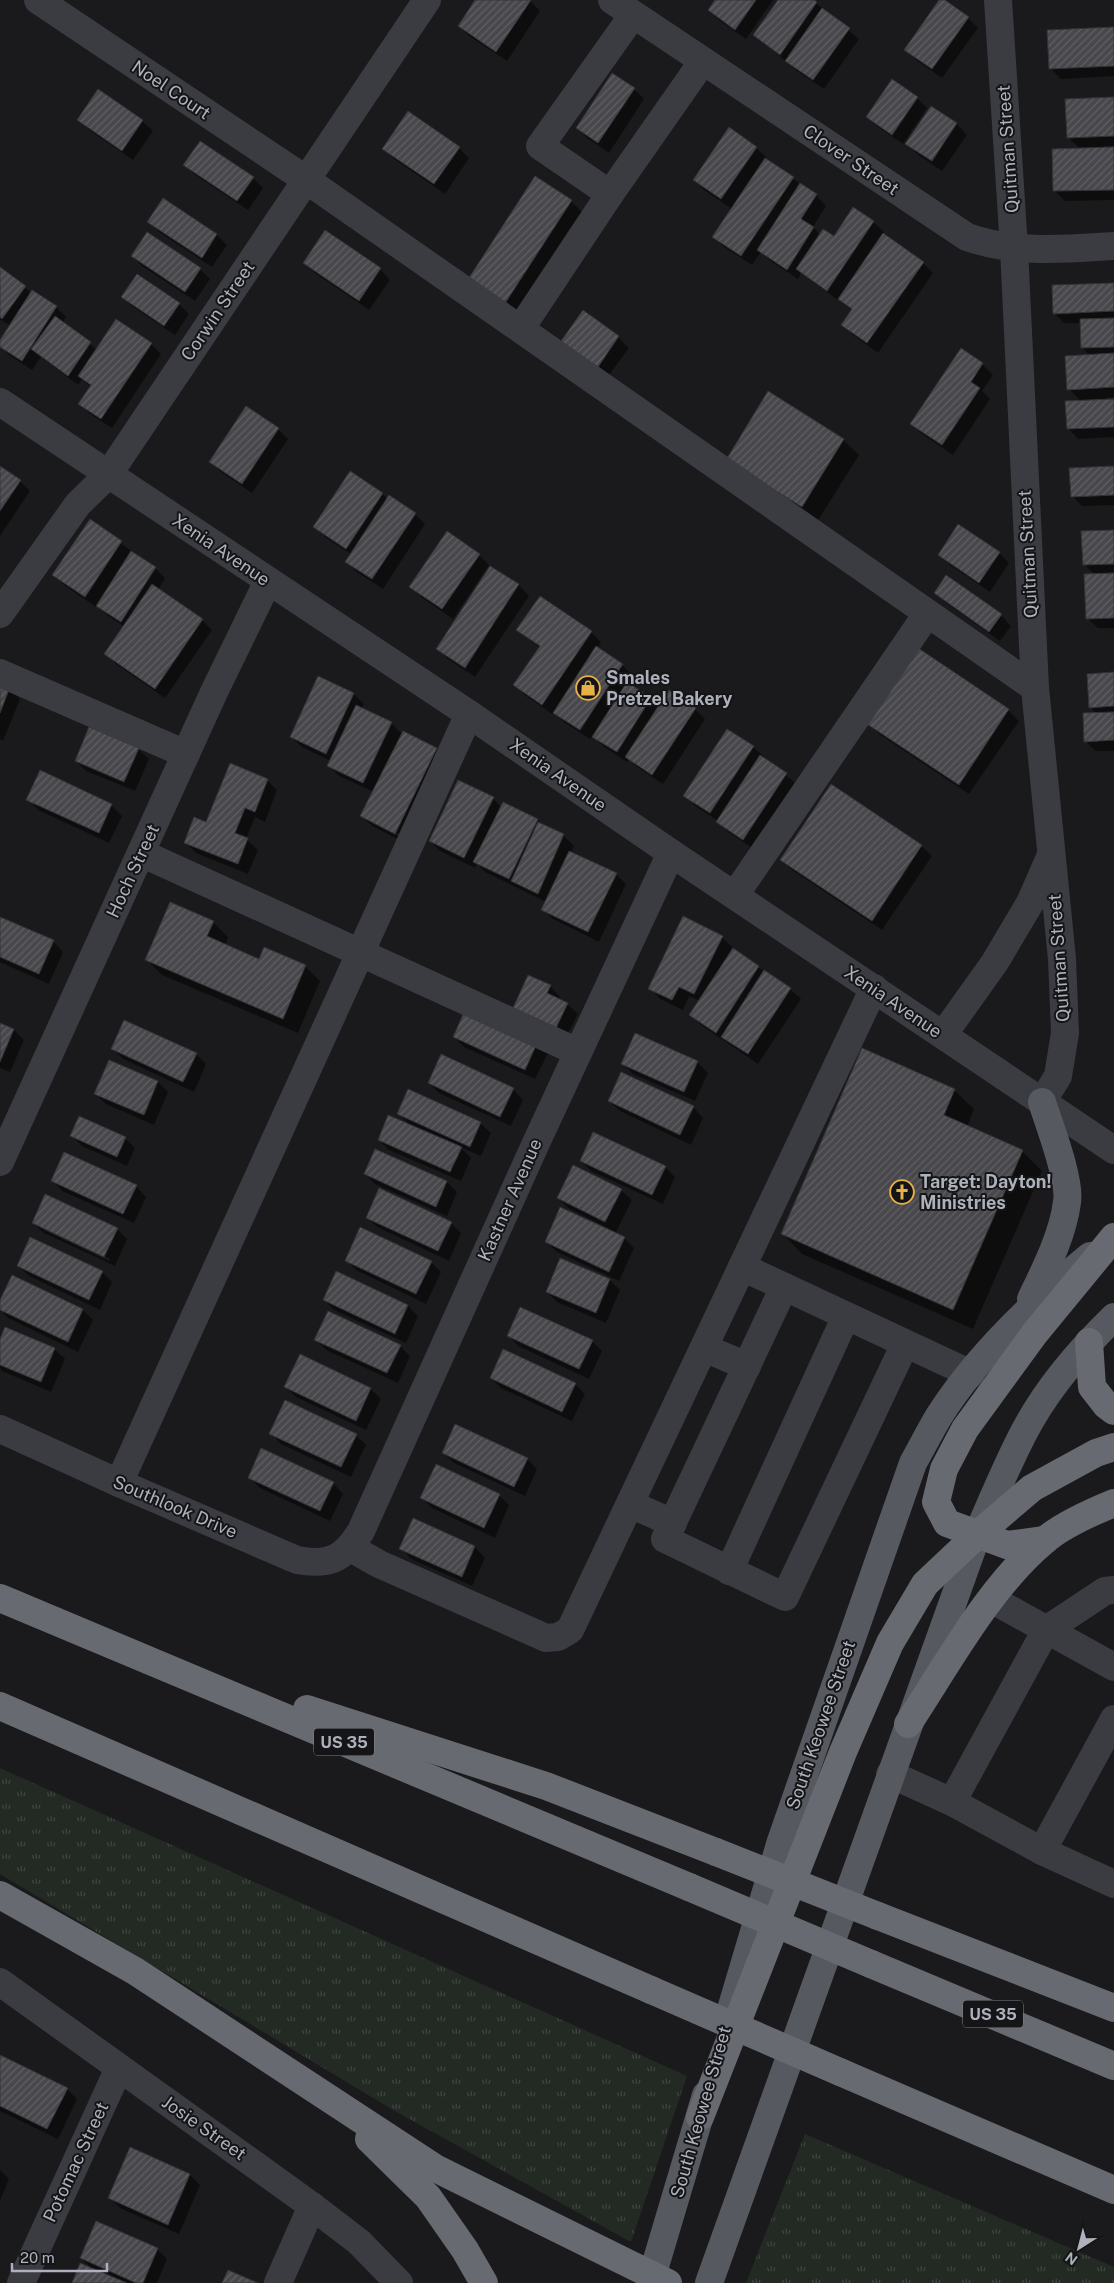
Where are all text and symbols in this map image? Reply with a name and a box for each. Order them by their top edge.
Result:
street label: Noel Court [128,56,215,124]
street label: Quitman Street [993,84,1022,214]
street label: Clover Street [800,120,903,199]
street label: Corwin Street [177,257,259,365]
street label: Quitman Street [1014,489,1041,619]
street label: Xenia Avenue [169,509,274,590]
place label: Smales Pretzel Bakery [606,667,732,709]
shop icon: Smales Pretzel Bakery [575,675,601,701]
street label: Xenia Avenue [506,734,611,816]
street label: Hoch Street [102,821,163,921]
street label: Quitman Street [1044,893,1073,1023]
street label: Xenia Avenue [841,961,946,1042]
street label: Kastner Avenue [473,1135,546,1264]
place label: Target: Dayton! Ministries [920,1171,1052,1213]
church icon: Target: Dayton! Ministries [889,1179,915,1205]
street label: Southlook Drive [110,1471,240,1542]
street label: South Keowee Street [782,1637,859,1812]
road number: US 35 [314,1728,374,1755]
road number: US 35 [963,2000,1023,2028]
street label: South Keowee Street [666,2024,735,2200]
street label: Josie Street [158,2091,250,2164]
street label: Potomac Street [39,2098,113,2225]
north arrow [1054,2223,1104,2273]
scale bar [12,2240,108,2272]
text: 20 m [20,2249,55,2266]
text: N [1062,2249,1080,2268]

